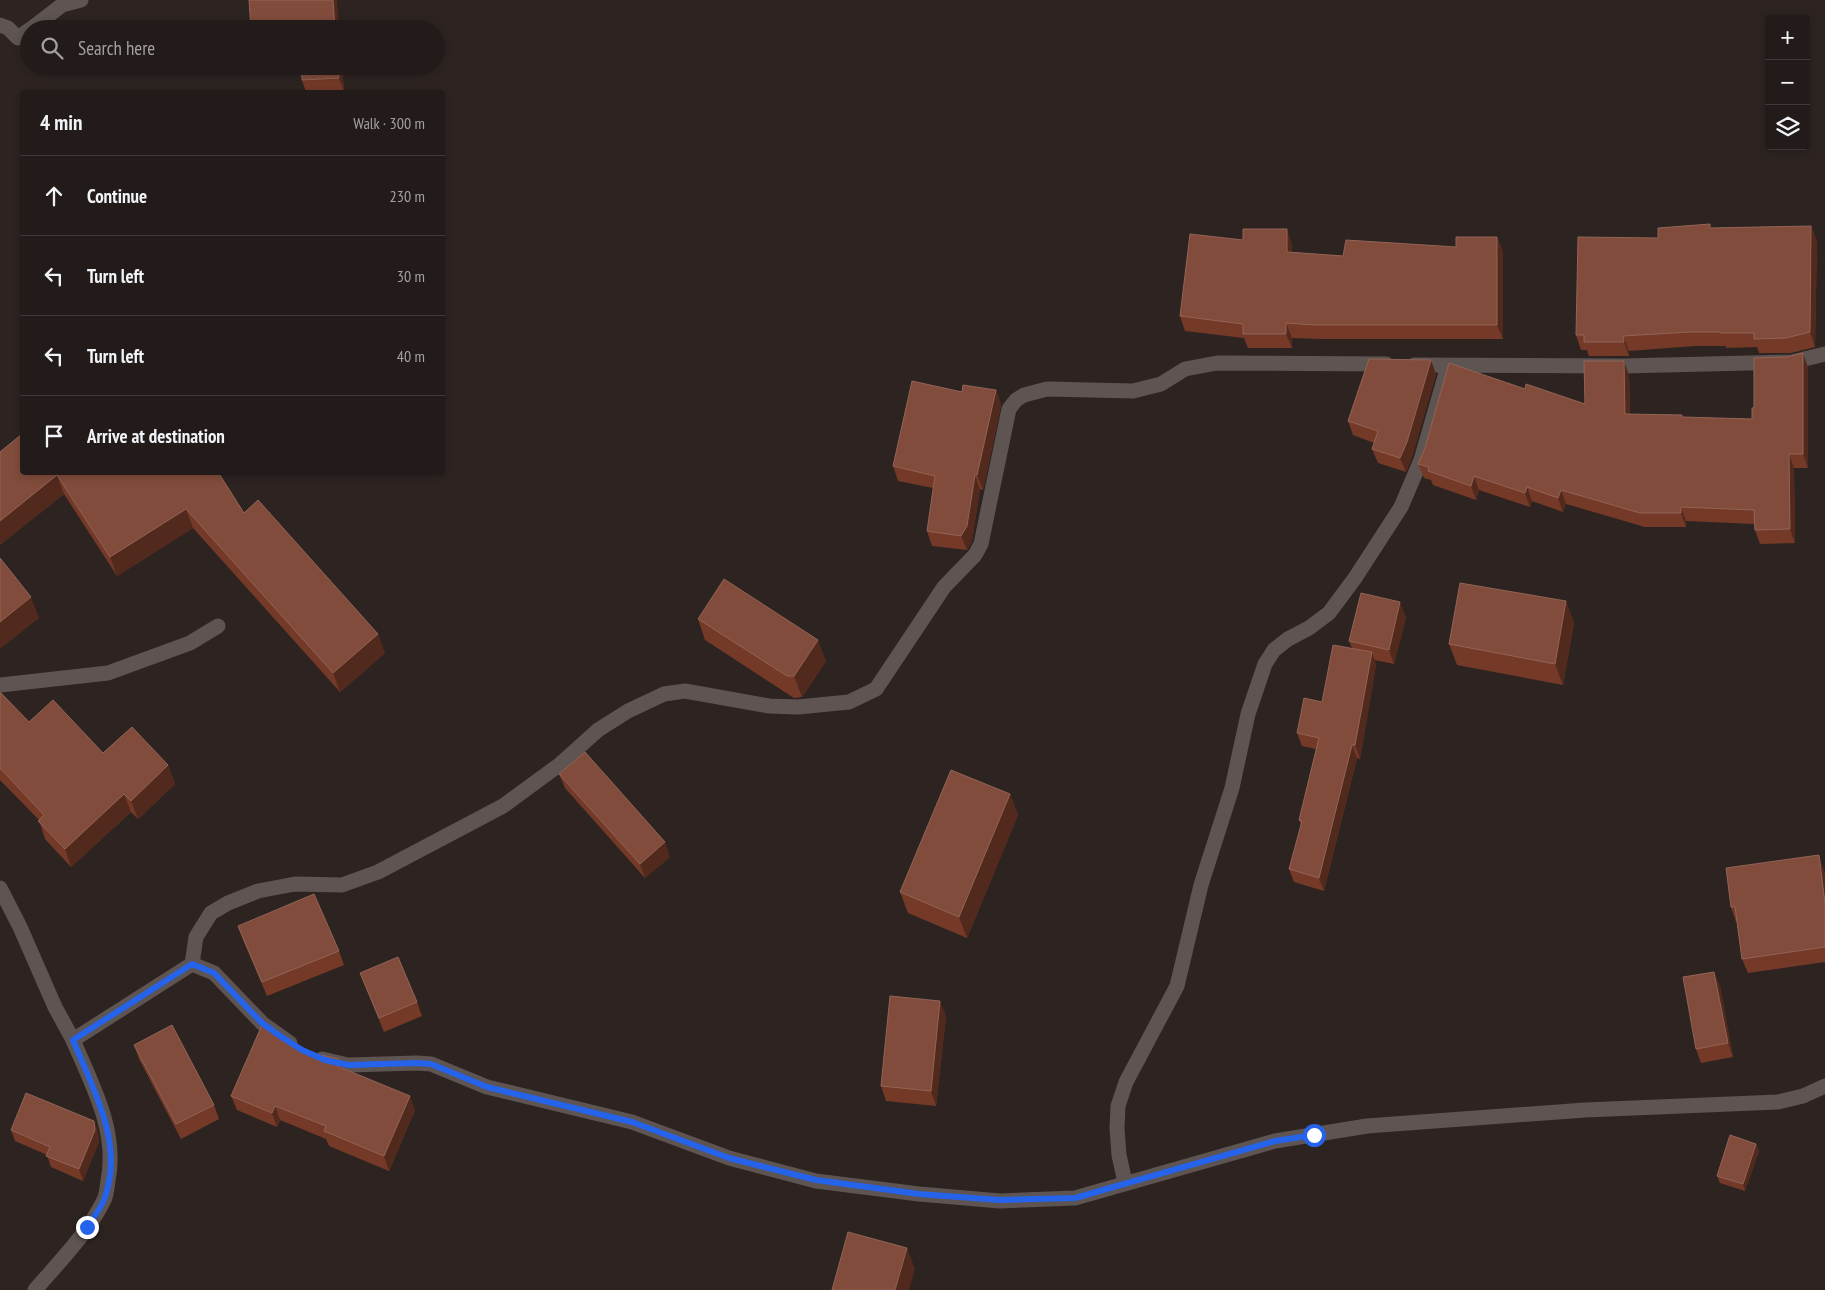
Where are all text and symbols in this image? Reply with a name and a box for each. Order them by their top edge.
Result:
map controls [1765,15,1810,150]
button: + [1765,15,1810,60]
search box [20,20,445,75]
icon: search [38,34,66,62]
text: Search here [78,36,155,60]
button: − [1765,60,1810,105]
button: layers [1765,105,1810,150]
text: 4 min [40,109,82,136]
text: Walk · 300 m [353,113,425,133]
icon: ahead [40,182,68,210]
text: Continue [87,184,147,208]
text: 230 m [390,186,425,206]
icon: left [40,262,68,290]
text: Turn left [87,264,144,288]
text: 30 m [397,266,425,286]
icon: left [40,342,68,370]
text: Turn left [87,344,144,368]
text: 40 m [397,346,425,366]
icon: arrive [40,422,68,450]
text: Arrive at destination [87,424,225,448]
route start [1303,1124,1326,1147]
route end [76,1216,99,1239]

